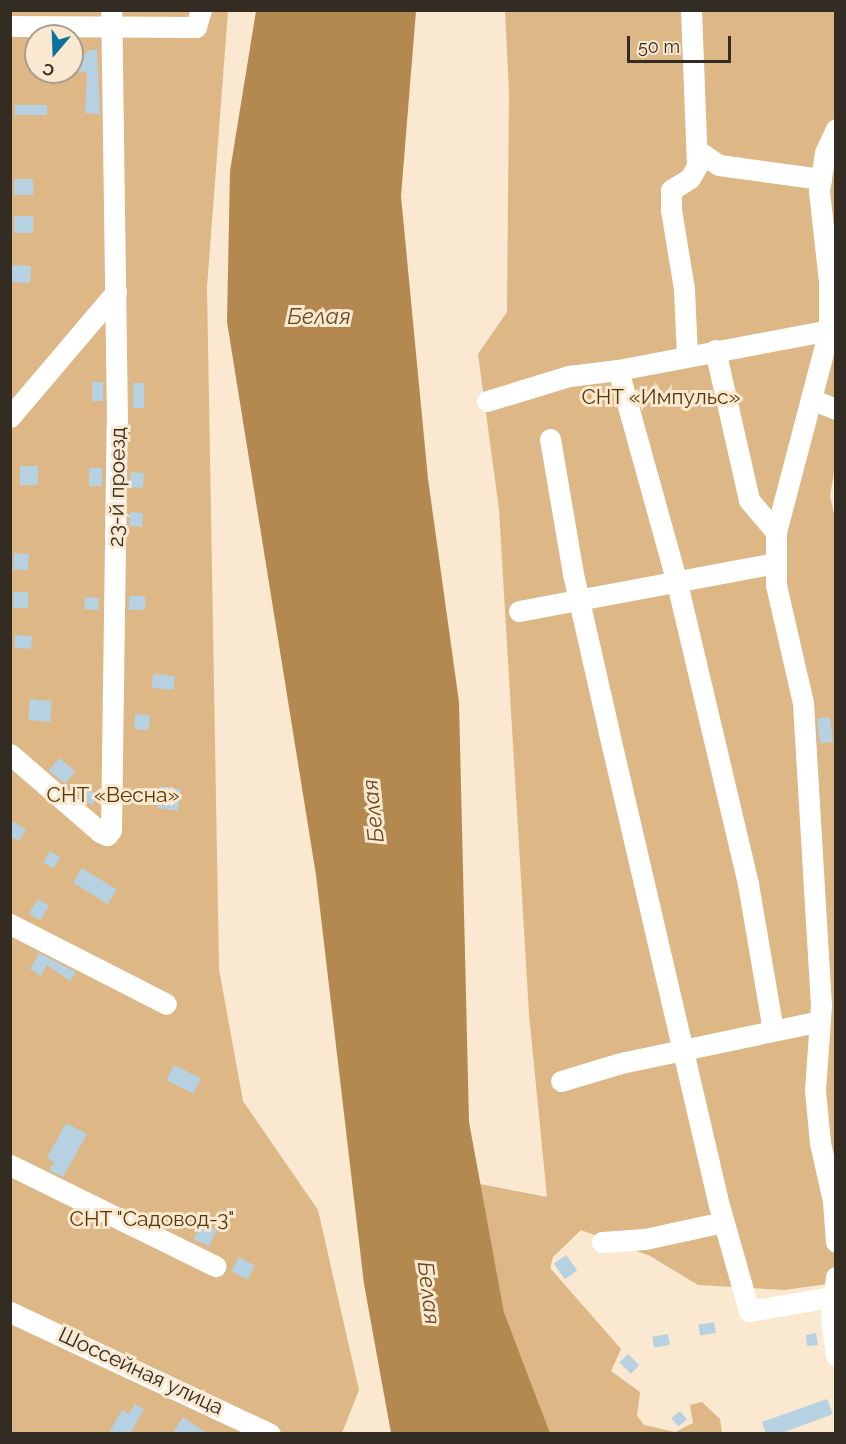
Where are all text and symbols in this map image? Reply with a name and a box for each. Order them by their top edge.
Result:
north arrow [24,24,84,84]
scale bar [630,24,734,62]
text: 50 m [638,36,680,57]
text: С [40,59,57,80]
water label: Белая [287,304,351,330]
park label: СНТ «Импульс» [581,384,741,410]
street label: 23-й проезд [103,427,131,547]
water label: Белая [357,778,389,844]
park label: СНТ «Весна» [46,782,180,808]
park label: СНТ "Садовод-3" [69,1206,235,1232]
water label: Белая [412,1260,446,1326]
street label: Шоссейная улица [54,1322,228,1420]

